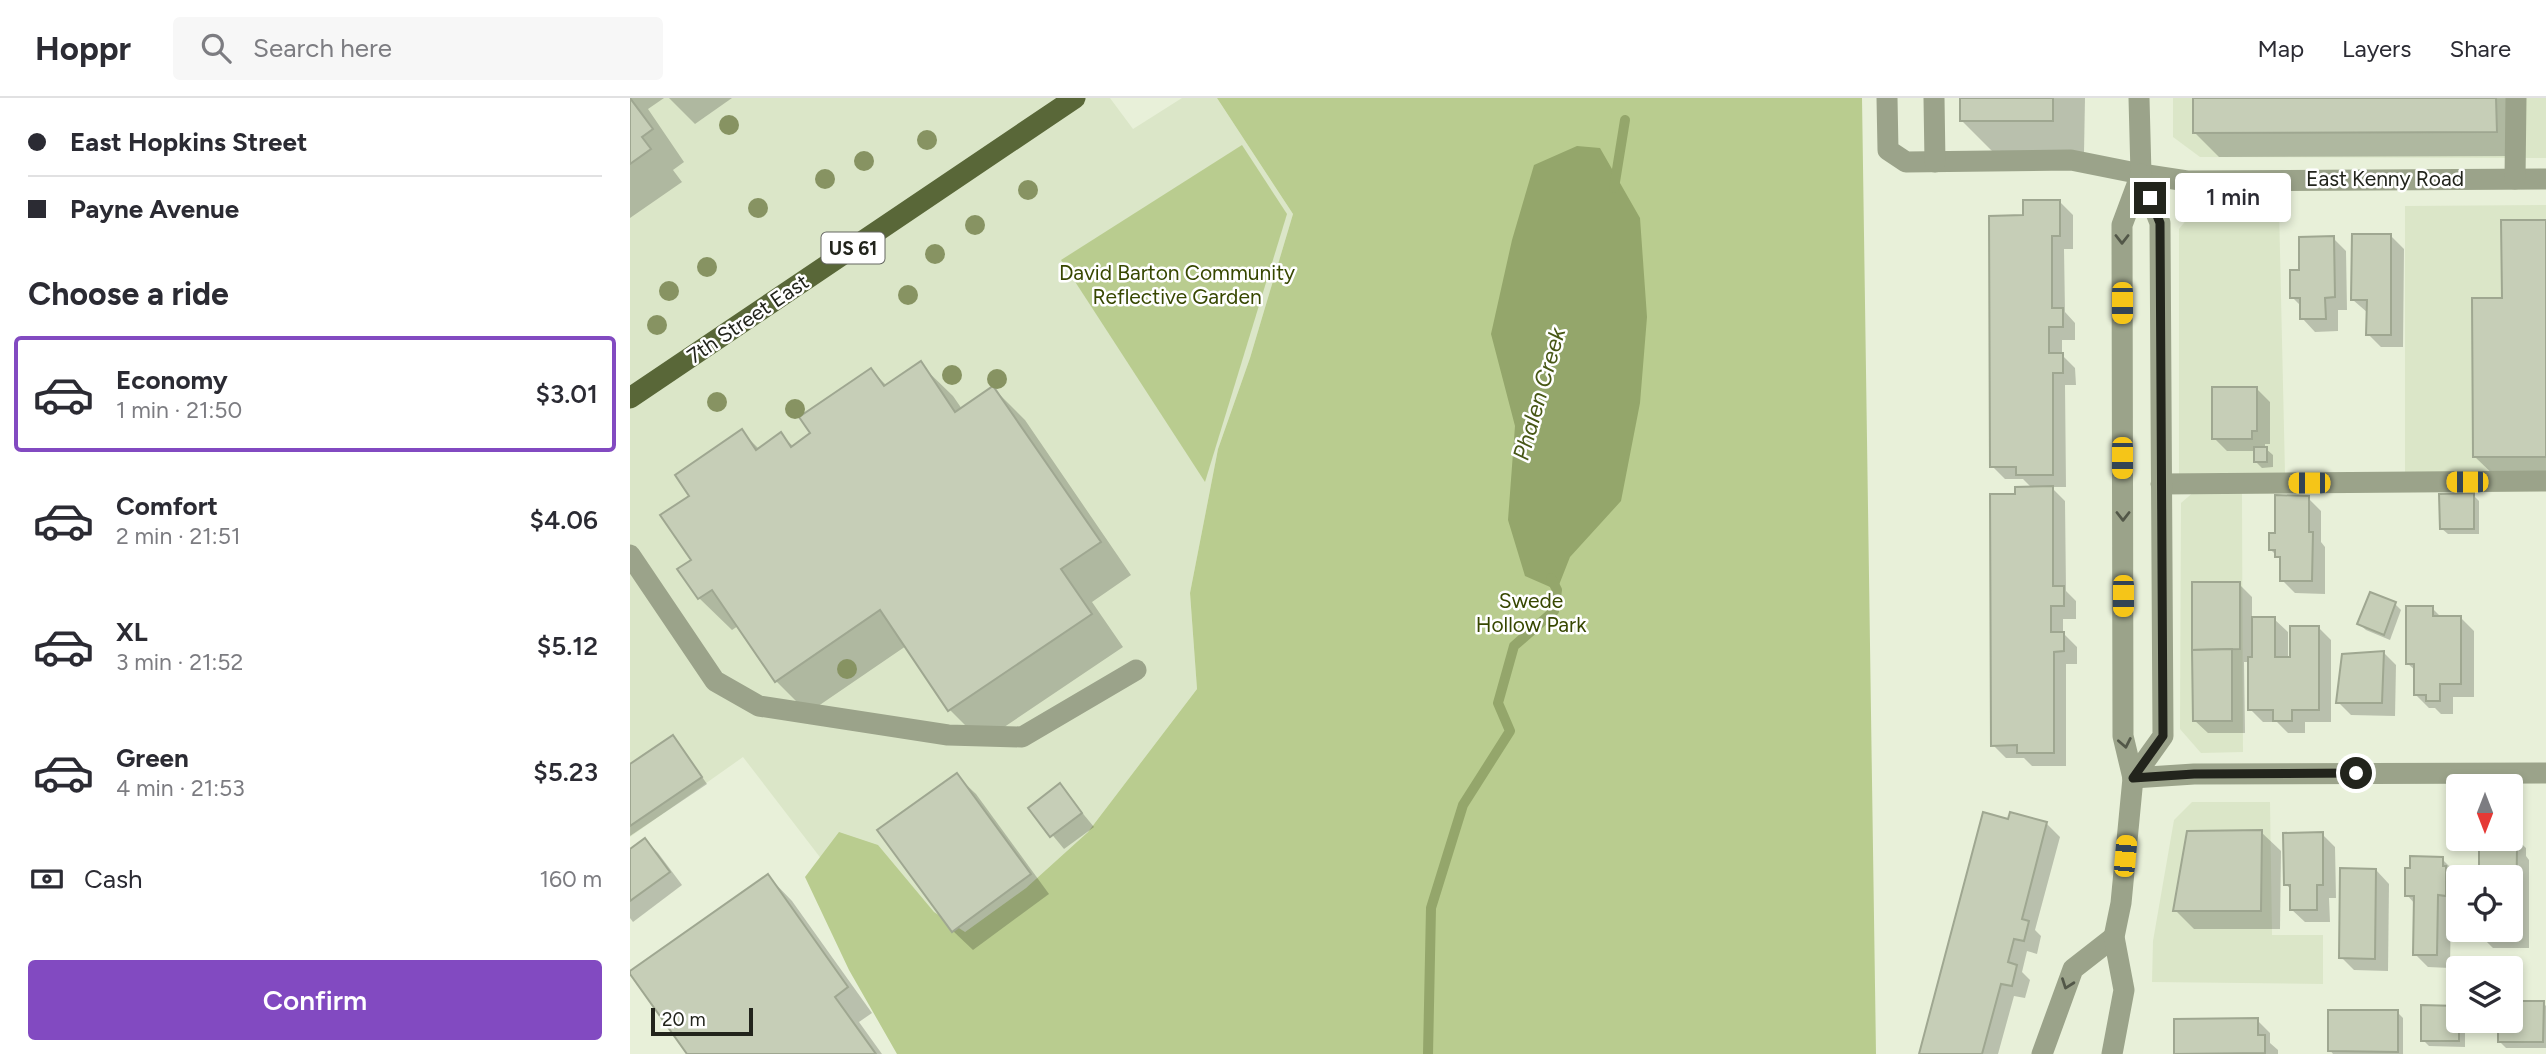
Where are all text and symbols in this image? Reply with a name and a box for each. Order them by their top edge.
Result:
search box [173,17,663,80]
text: Hoppr [35,29,131,68]
icon: search [197,29,235,67]
text: Search here [253,32,392,64]
text: Map [2257,34,2304,63]
text: Layers [2342,34,2411,63]
text: Share [2449,34,2511,63]
text: East Hopkins Street [70,126,307,158]
street label: East Kenny Road [2306,166,2464,191]
callout: 1 min [2174,174,2290,222]
route end [2134,182,2166,214]
text: 1 min [2206,183,2260,211]
text: Payne Avenue [70,193,239,225]
road number: US 61 [822,232,885,264]
one-way arrow [2114,234,2130,245]
park label: David Barton Community Reflective Garden [1059,260,1295,309]
street label: 7th Street East [682,269,813,368]
text: Choose a ride [28,275,229,313]
car [2112,282,2133,324]
water label: Phalen Creek [1507,324,1572,464]
icon: car [32,363,95,426]
text: Economy [116,364,228,396]
text: $3.01 [535,378,598,410]
text: 1 min · 21:50 [116,396,242,424]
car [2112,437,2133,479]
car [2447,472,2489,493]
car [2289,473,2331,494]
icon: car [32,489,95,552]
text: Comfort [116,490,218,522]
text: $4.06 [529,504,598,536]
one-way arrow [2115,511,2131,521]
text: 2 min · 21:51 [116,522,240,550]
car [2113,575,2134,617]
park label: Swede Hollow Park [1476,588,1587,637]
icon: car [32,615,95,678]
text: XL [116,616,148,648]
text: $5.12 [537,630,598,662]
text: 3 min · 21:52 [116,648,243,676]
one-way arrow [2117,737,2132,749]
icon: car [32,741,95,804]
text: Green [116,742,189,774]
text: $5.23 [533,756,598,788]
route start [2340,757,2372,789]
text: 4 min · 21:53 [116,774,245,802]
north arrow [2446,774,2524,850]
map controls [2446,774,2523,1033]
car [2113,834,2138,878]
icon: cash [28,860,66,898]
text: Cash [84,863,143,895]
text: 160 m [539,865,602,893]
button: locate [2446,865,2523,942]
button: layers [2446,956,2523,1033]
button: Confirm [28,960,602,1040]
one-way arrow [2061,978,2075,990]
scale bar [651,1005,752,1037]
text: 20 m [662,1008,706,1031]

